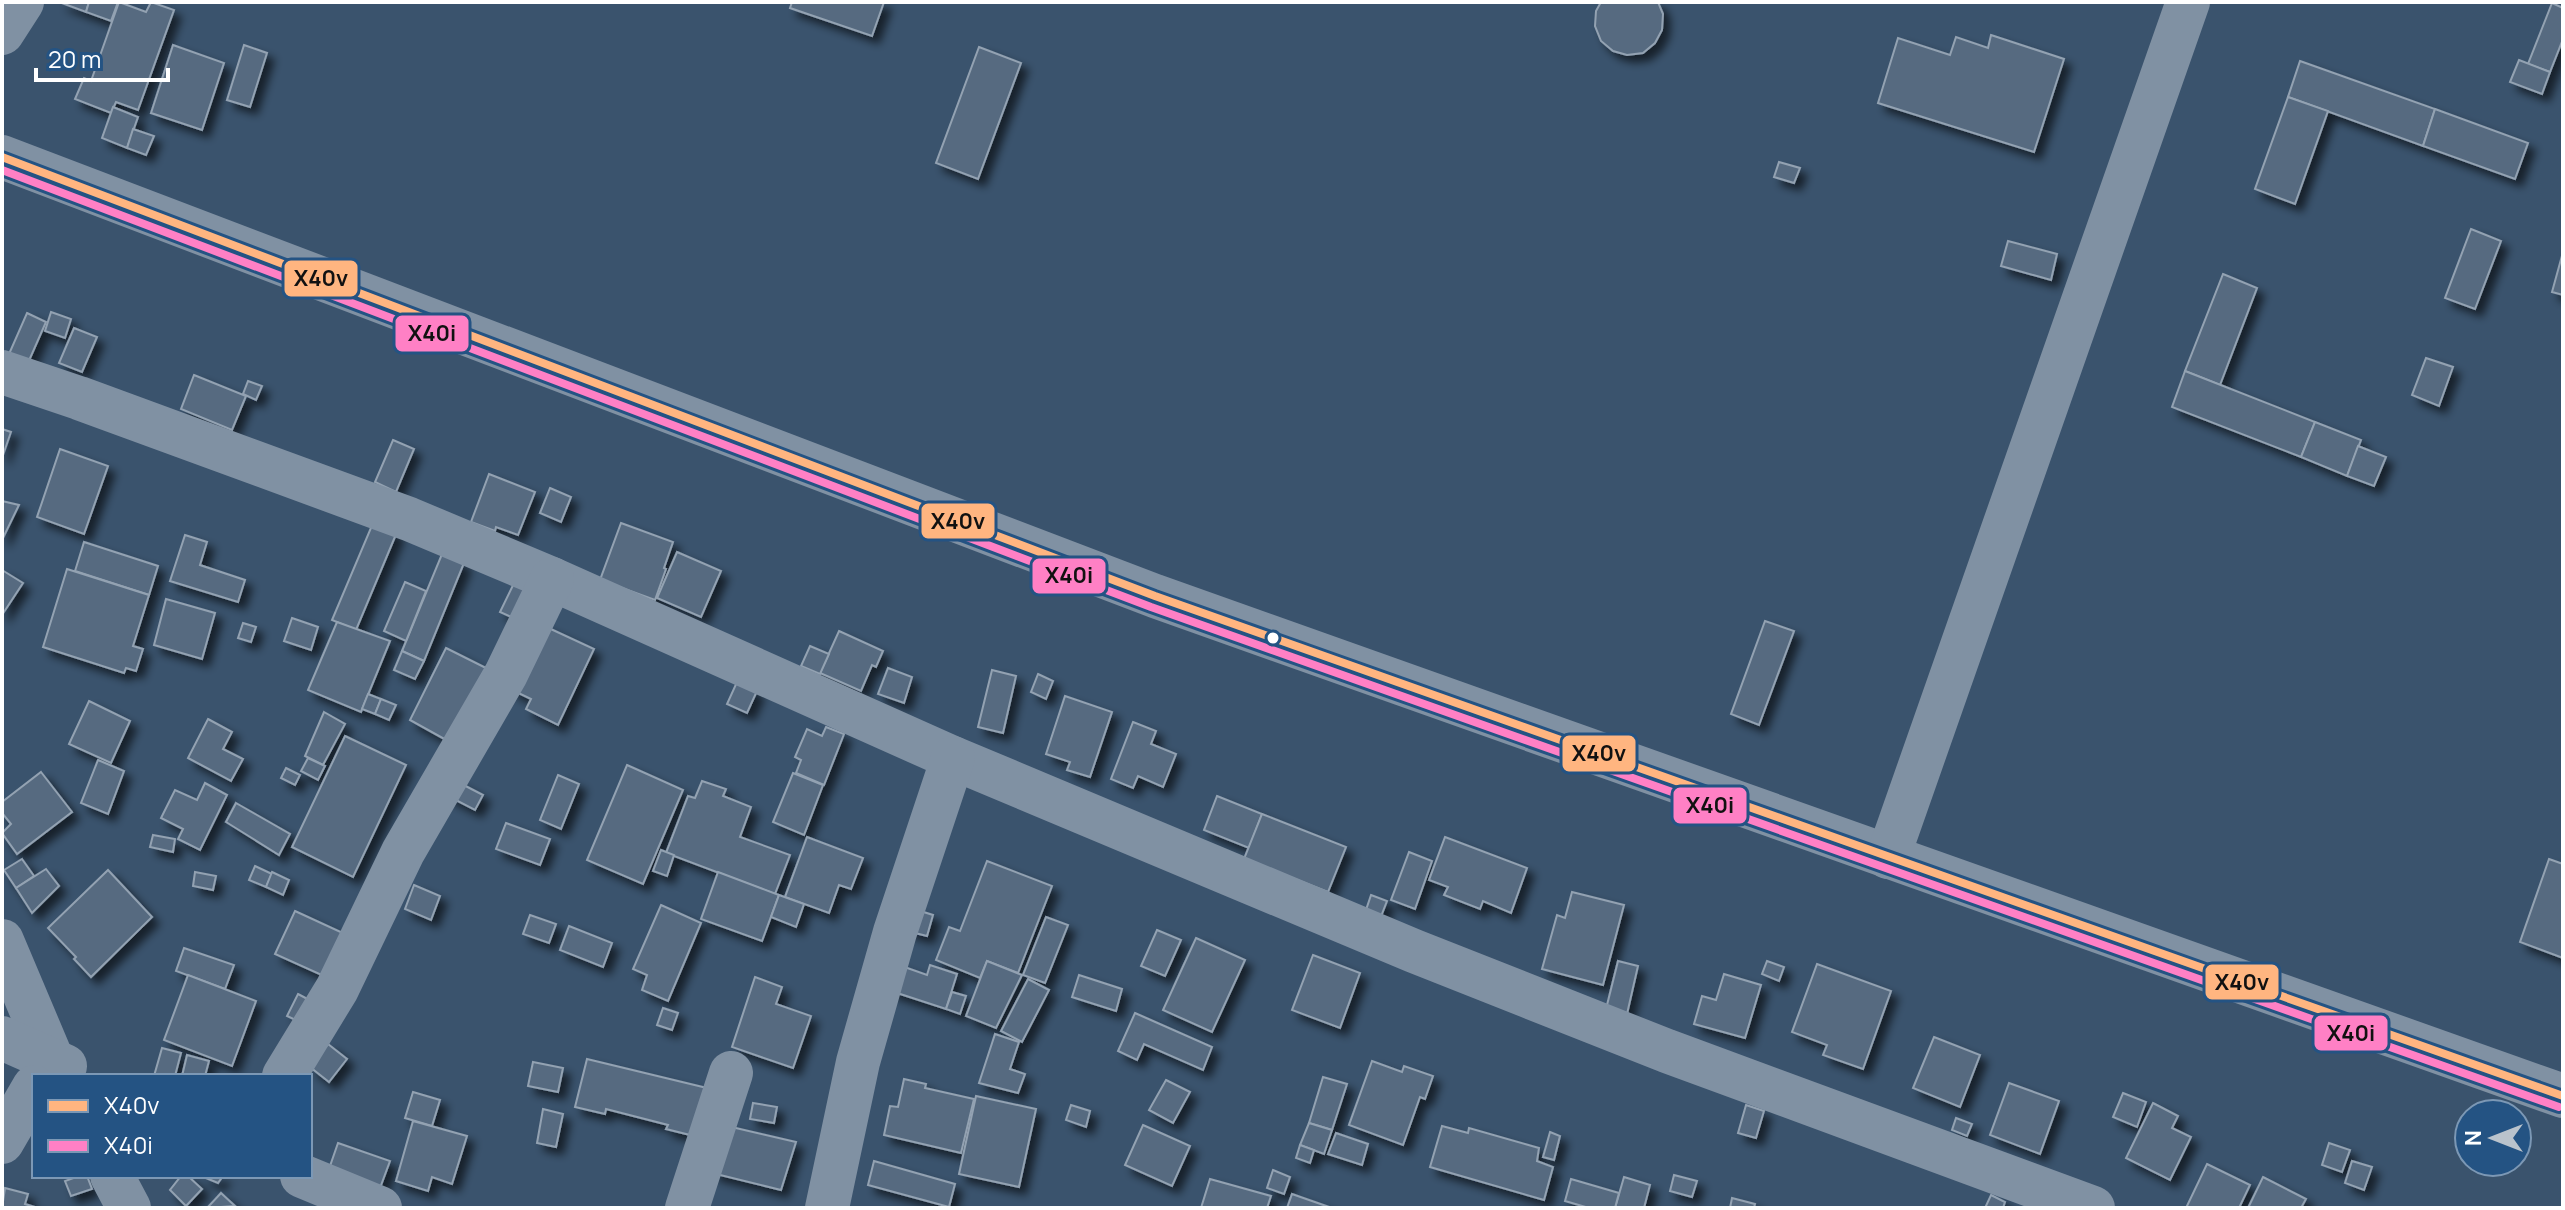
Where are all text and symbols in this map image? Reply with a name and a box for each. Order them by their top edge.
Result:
scale bar [36,32,168,82]
text: 20 m [48,42,101,75]
line badge: X40v [283,259,359,298]
text: X40v [294,263,348,293]
line badge: X40i [394,314,470,353]
text: X40i [408,318,456,348]
line badge: X40v [920,502,996,540]
text: X40v [931,506,985,536]
line badge: X40i [1031,557,1107,595]
text: X40i [1045,560,1093,590]
unlabelled marker [1265,630,1281,646]
line badge: X40v [1561,734,1637,773]
text: X40v [1572,738,1626,768]
line badge: X40i [1672,786,1748,825]
text: X40i [1686,790,1734,820]
line badge: X40v [2204,963,2280,1001]
text: X40v [2215,967,2269,997]
line badge: X40i [2313,1014,2389,1052]
text: X40i [2327,1018,2375,1048]
legend [32,1074,312,1178]
text: X40v [104,1088,160,1121]
north arrow [2453,1098,2533,1178]
text: X40i [104,1128,153,1161]
text: N [2458,1130,2488,1146]

